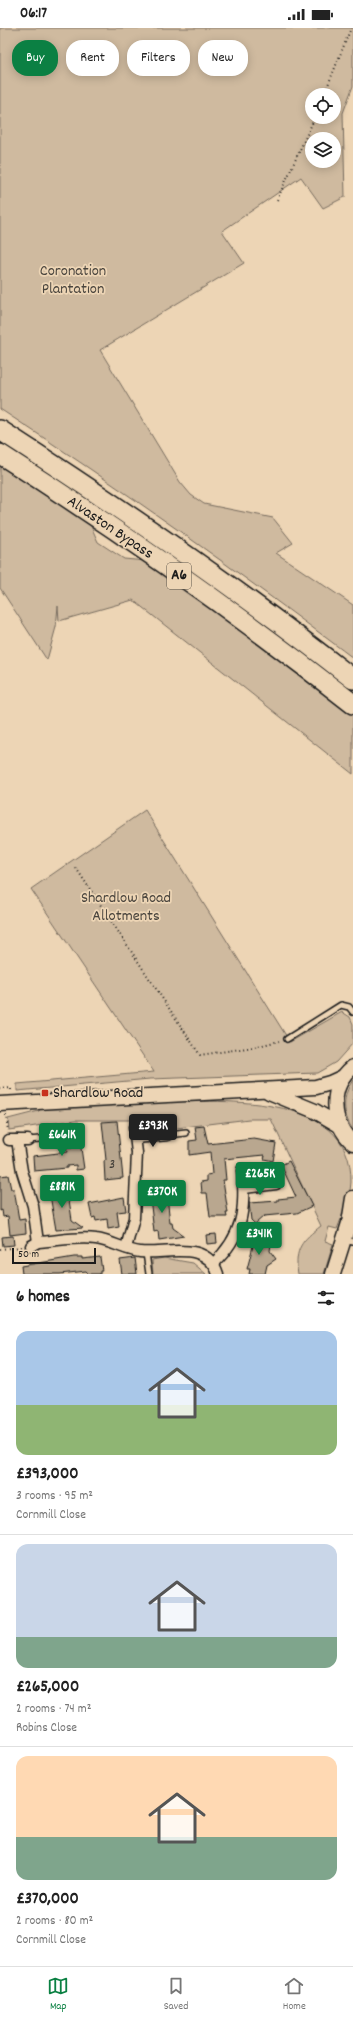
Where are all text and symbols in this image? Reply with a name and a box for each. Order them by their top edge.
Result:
text: 06:17 [20,3,47,25]
chip: Buy [12,40,58,76]
chip: Rent [66,40,119,76]
chip: Filters [127,40,190,76]
chip: New [198,40,248,76]
map controls [305,88,341,168]
button: locate [305,88,341,124]
button: layers [305,132,341,168]
park label: Coronation Plantation [40,260,106,301]
street label: Alvaston Bypass [62,491,158,566]
road number: A6 [167,563,191,589]
park label: Shardlow Road Allotments [81,887,171,928]
place label: Shardlow Road [53,1082,143,1105]
marker: Shardlow Road [40,1088,50,1098]
pin: £393K [125,1114,181,1148]
text: £393K [138,1117,168,1136]
pin: £661K [34,1123,90,1157]
text: £661K [48,1126,76,1145]
house number: 3 [109,1155,115,1175]
pin: £265K [232,1162,288,1196]
text: £265K [245,1165,275,1184]
pin: £881K [34,1175,90,1209]
text: £881K [49,1178,75,1197]
pin: £370K [134,1180,190,1214]
text: £370K [147,1183,177,1202]
pin: £341K [231,1222,287,1256]
text: £341K [246,1225,272,1244]
scale bar [12,1246,96,1265]
text: 50 m [18,1247,39,1263]
text: 6 homes [16,1286,70,1310]
icon: filters [315,1287,337,1309]
icon: home [141,1357,213,1429]
text: £393,000 [16,1463,78,1487]
text: 3 rooms · 95 m² [16,1487,93,1506]
text: Cornmill Close [16,1506,86,1525]
icon: home [141,1570,213,1642]
text: £265,000 [16,1676,79,1700]
text: 2 rooms · 74 m² [16,1700,91,1719]
text: Robins Close [16,1719,77,1738]
icon: home [141,1782,213,1854]
text: £370,000 [16,1888,79,1912]
text: 2 rooms · 80 m² [16,1912,93,1931]
text: Cornmill Close [16,1931,86,1950]
tab: Map [47,1975,69,2015]
tab: Saved [164,1975,188,2015]
tab: Home [283,1975,306,2015]

